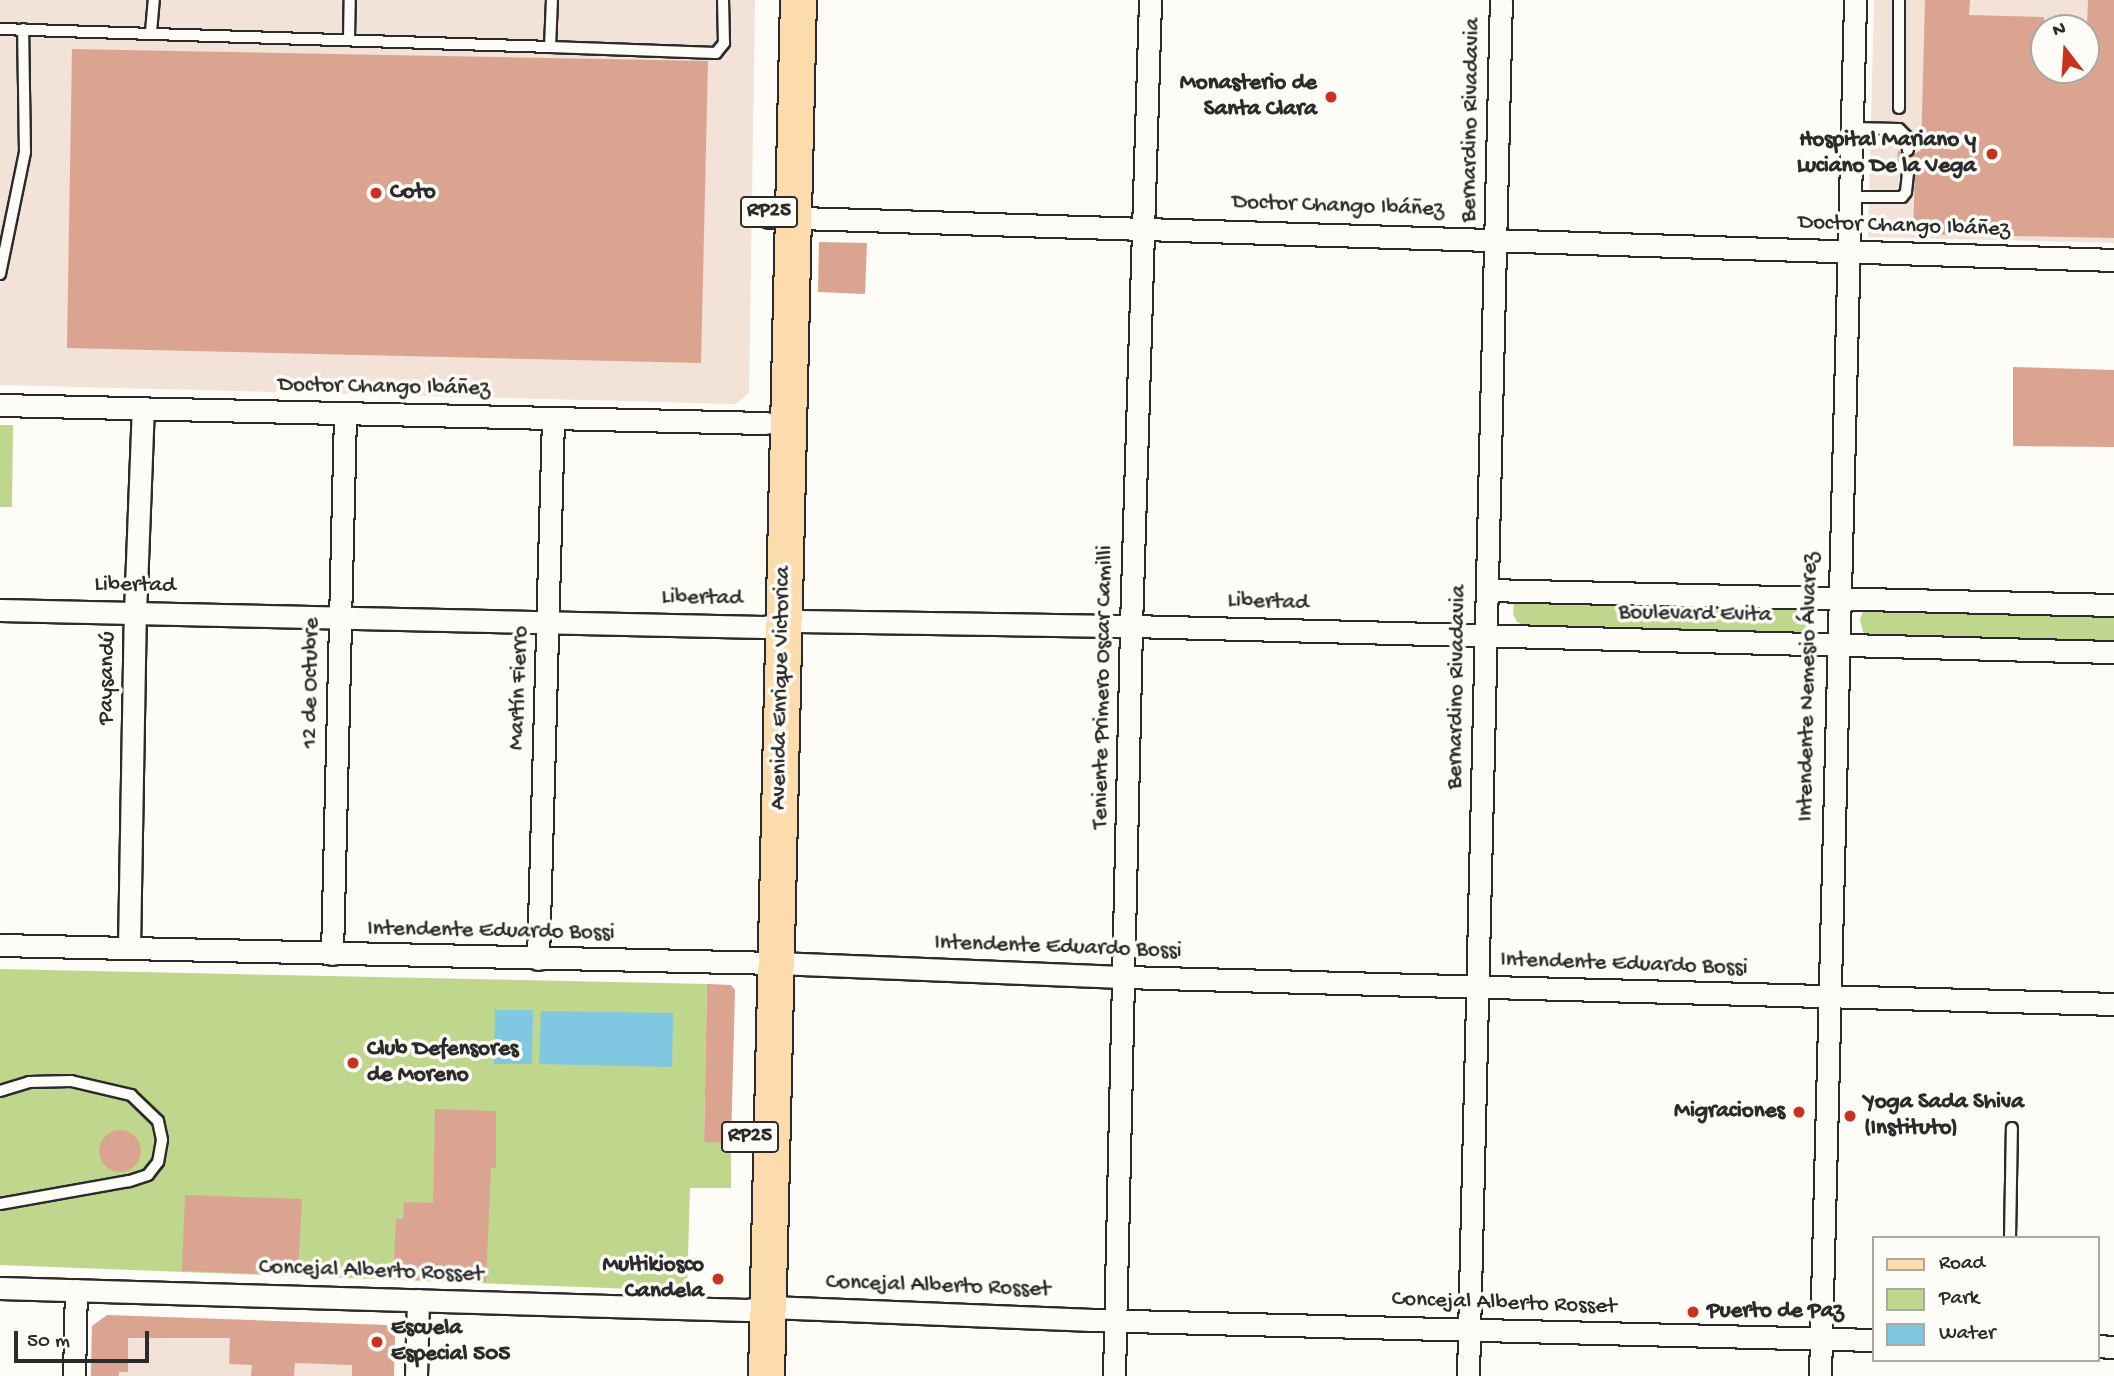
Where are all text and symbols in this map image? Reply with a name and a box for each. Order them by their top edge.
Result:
north arrow [2030,14,2100,84]
street label: Bernardino Rivadavia [1456,18,1488,222]
text: N [2050,18,2069,43]
place label: Monasterio de Santa Clara [1180,70,1317,124]
marker: Monasterio de Santa Clara [1323,89,1339,105]
place label: Hospital Mariano y Luciano De la Vega [1797,127,1976,181]
marker: Hospital Mariano y Luciano De la Vega [1982,144,2002,164]
place label: Coto [390,179,436,207]
marker: Coto [368,185,384,201]
street label: Doctor Chango Ibáñez [1232,190,1444,224]
road number: RP25 [739,194,799,230]
street label: Doctor Chango Ibáñez [1798,210,2010,244]
street label: Doctor Chango Ibáñez [278,372,490,404]
street label: Teniente Primero Oscar Camilli [1088,545,1120,829]
street label: Intendente Nemesio Álvarez [1793,552,1825,822]
street label: Avenida Enrique Victorica [766,566,798,810]
street label: Libertad [94,571,176,601]
street label: Libertad [661,584,743,614]
street label: Bernardino Rivadavia [1442,585,1474,789]
street label: Libertad [1227,588,1309,618]
street label: Boulevard Evita [1618,600,1772,630]
street label: 12 de Octubre [297,617,327,749]
street label: Martín Fierro [504,625,536,751]
street label: Paysandú [93,631,123,725]
street label: Intendente Eduardo Bossi [367,916,615,948]
street label: Intendente Eduardo Bossi [934,930,1182,966]
street label: Intendente Eduardo Bossi [1500,947,1748,983]
place label: Club Defensores de Moreno [367,1036,518,1090]
marker: Club Defensores de Moreno [345,1055,361,1071]
place label: Yoga Sada Shiva (Instituto) [1864,1089,2024,1143]
place label: Migraciones [1674,1098,1785,1126]
marker: Migraciones [1791,1104,1807,1120]
marker: Yoga Sada Shiva (Instituto) [1842,1108,1858,1124]
road number: RP25 [720,1120,780,1154]
legend [1872,1236,2100,1362]
place label: Multikiosco Candela [602,1252,704,1306]
text: Road [1939,1252,1985,1277]
street label: Concejal Alberto Rosset [258,1254,484,1290]
street label: Concejal Alberto Rosset [825,1269,1051,1305]
marker: Multikiosco Candela [710,1271,726,1287]
street label: Concejal Alberto Rosset [1391,1286,1617,1322]
text: Park [1939,1287,1979,1312]
place label: Puerto de Paz [1707,1298,1844,1326]
marker: Puerto de Paz [1685,1304,1701,1320]
place label: Escuela Especial 505 [391,1315,510,1369]
scale bar [18,1316,152,1360]
text: Water [1939,1322,1995,1347]
text: 50 m [27,1330,70,1355]
marker: Escuela Especial 505 [369,1334,385,1350]

